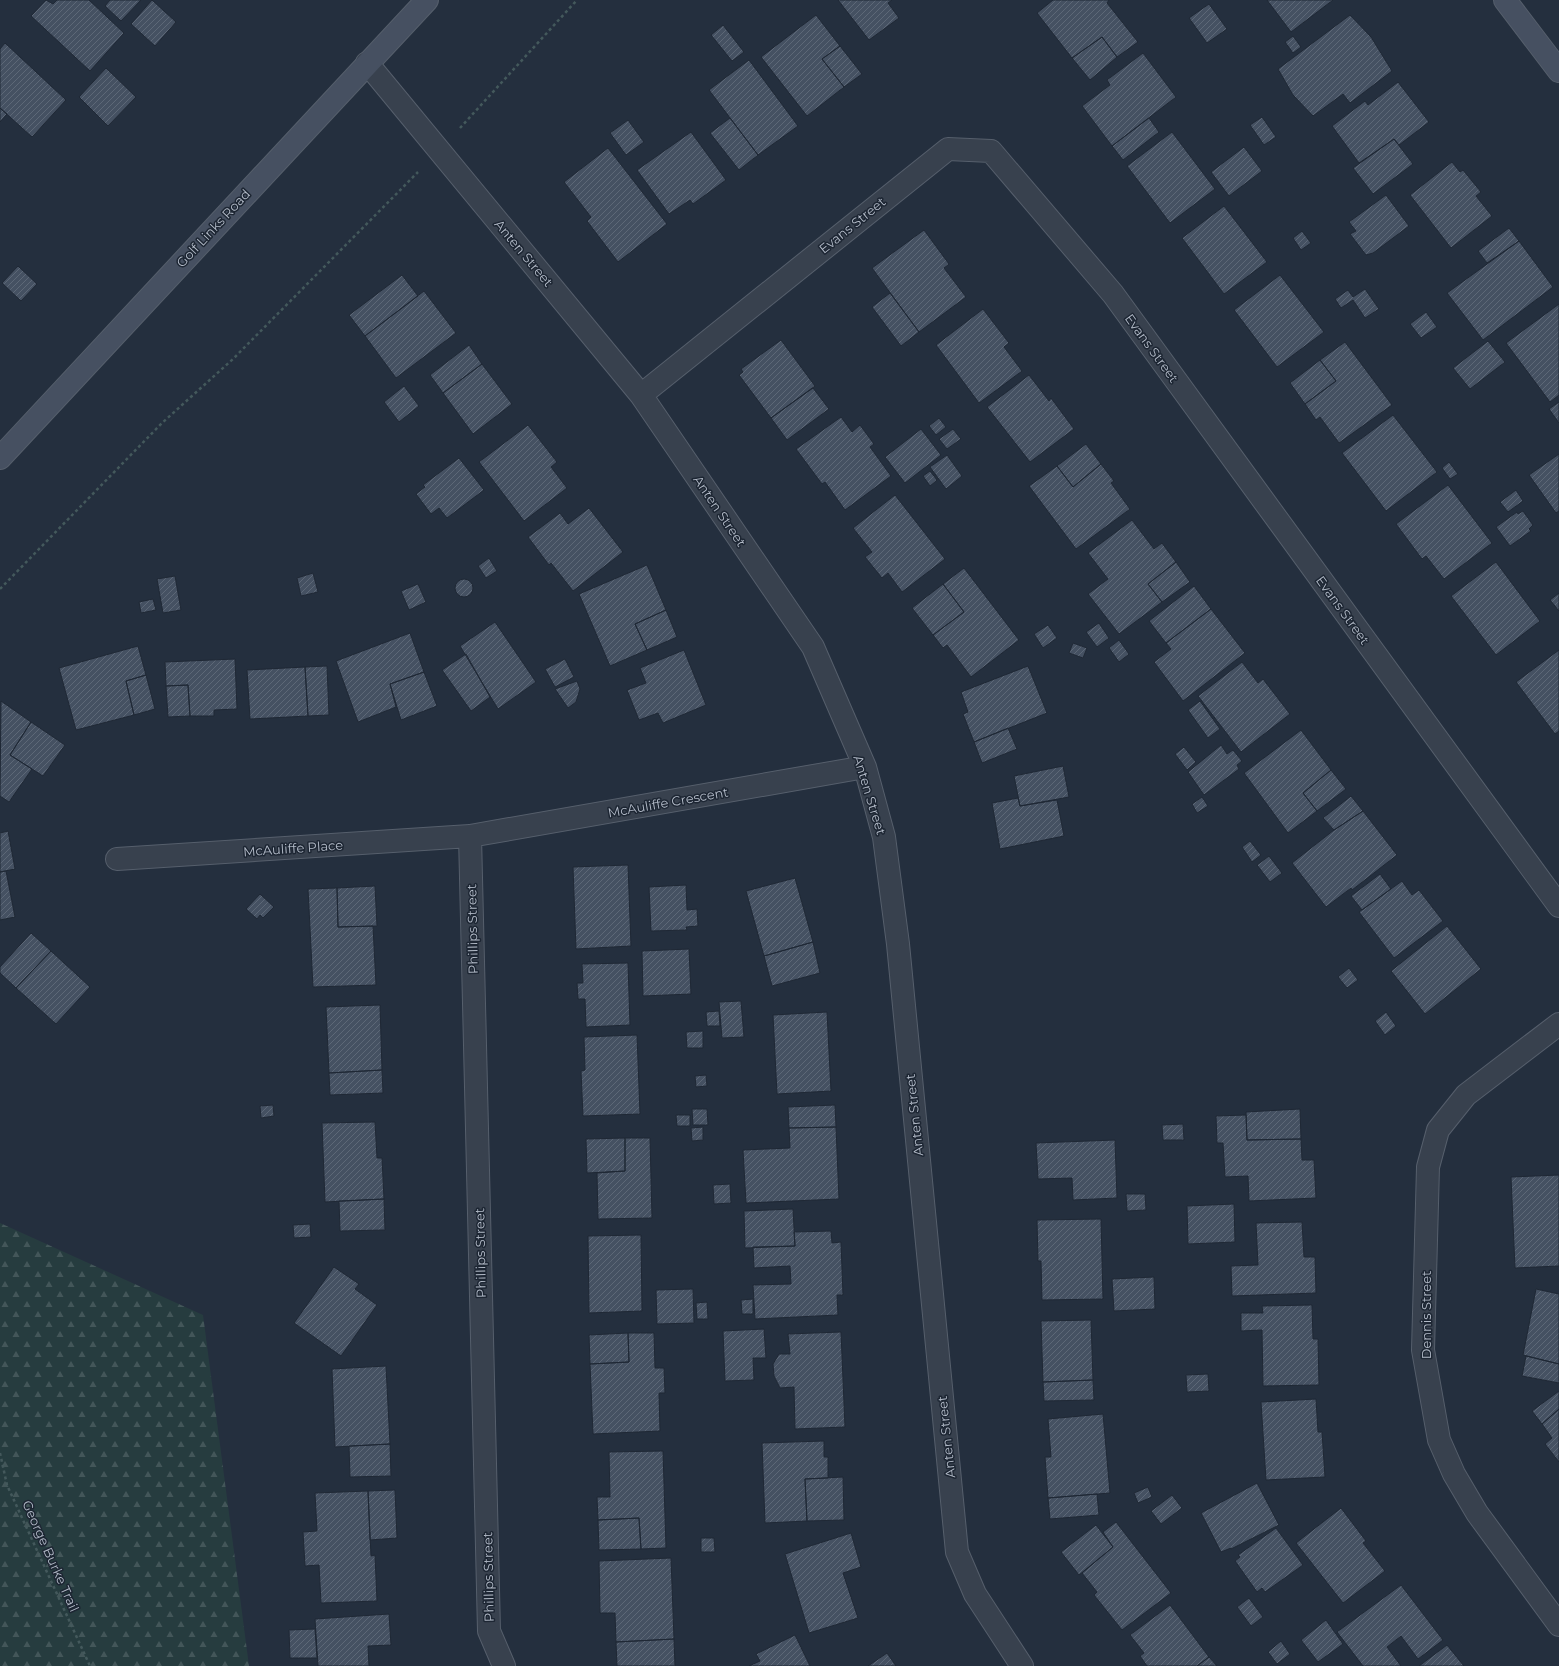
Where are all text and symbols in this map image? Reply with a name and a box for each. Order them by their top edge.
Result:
street label: Golf Links Road [173,186,253,270]
street label: Evans Street [816,193,888,257]
street label: Anten Street [491,216,557,290]
street label: Evans Street [1122,311,1182,385]
street label: Anten Street [690,472,750,550]
street label: Evans Street [1313,573,1373,647]
street label: Anten Street [850,753,890,837]
street label: McAuliffe Crescent [606,784,730,820]
street label: McAuliffe Place [242,837,344,859]
street label: Phillips Street [463,884,481,974]
street label: Anten Street [902,1073,926,1157]
street label: Phillips Street [471,1208,489,1298]
street label: Dennis Street [1418,1271,1434,1359]
street label: Anten Street [934,1395,958,1479]
street label: George Burke Trail [19,1498,83,1614]
street label: Phillips Street [479,1532,497,1622]

